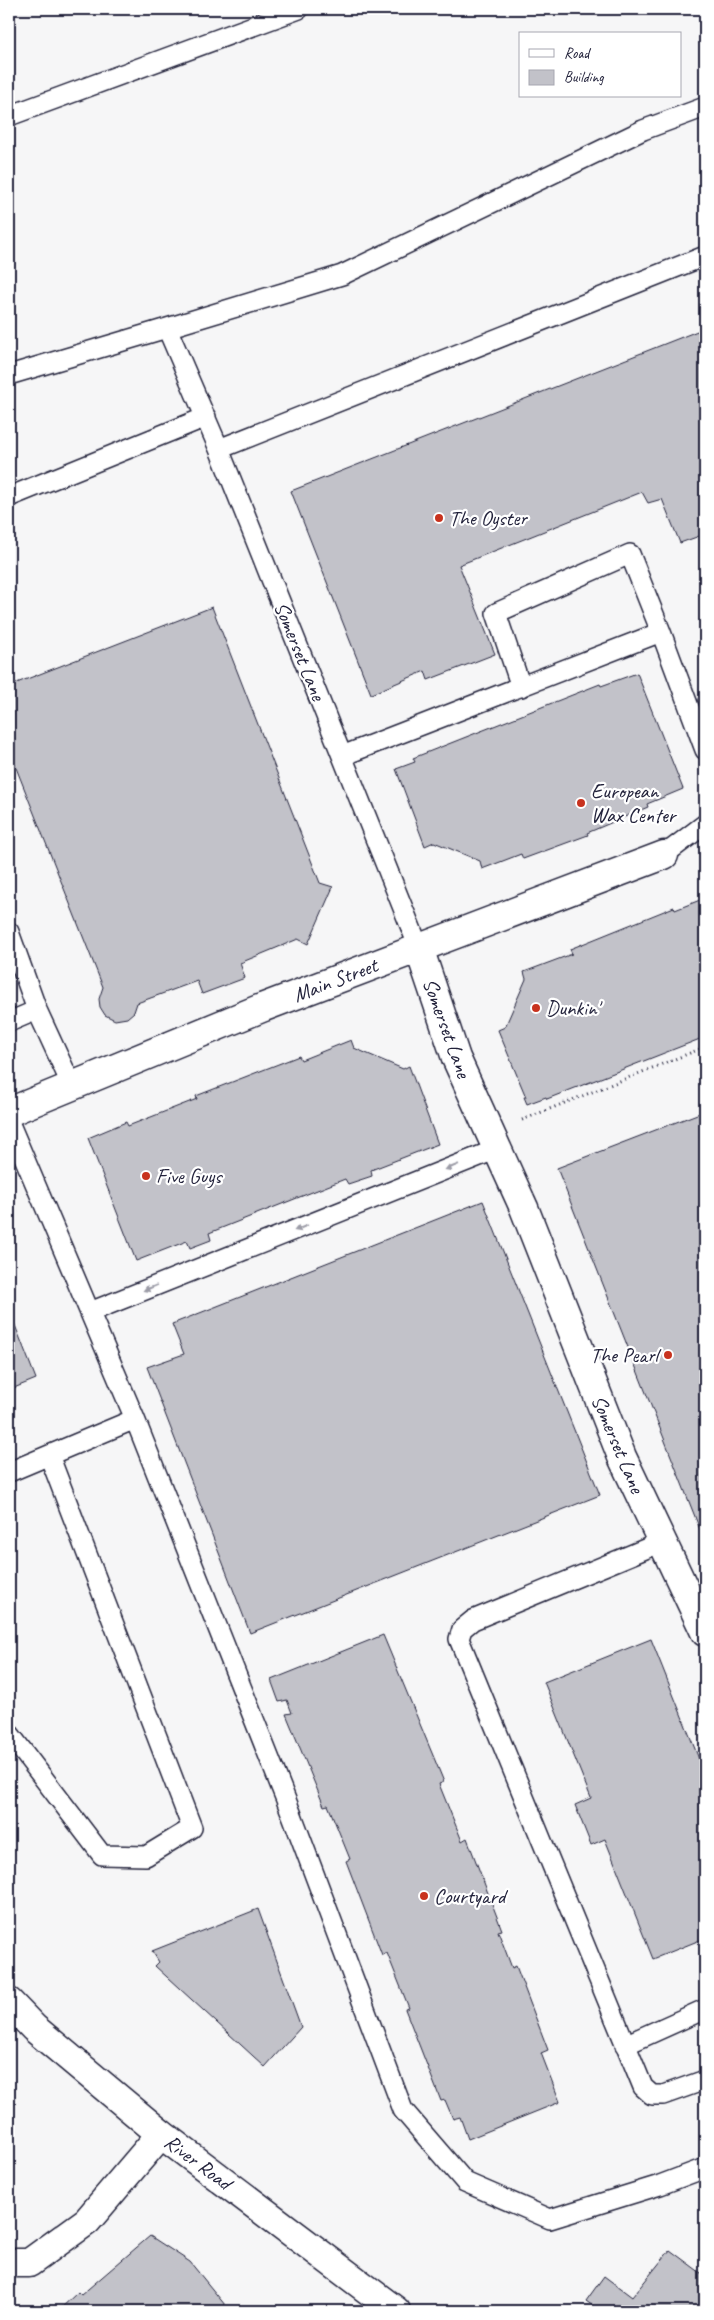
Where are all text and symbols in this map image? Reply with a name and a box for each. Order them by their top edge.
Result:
legend [519,32,682,98]
text: Road [564,44,591,63]
text: Building [564,68,604,87]
place label: The Oyster [449,505,528,531]
marker: The Oyster [433,512,445,524]
street label: Somerset Lane [268,598,332,705]
place label: European Wax Center [591,778,678,828]
marker: European Wax Center [575,797,587,809]
street label: Main Street [289,951,383,1008]
street label: Somerset Lane [417,975,477,1082]
place label: Dunkin' [546,995,603,1021]
marker: Dunkin' [530,1002,542,1014]
place label: Five Guys [156,1163,223,1189]
one-way arrow [445,1164,459,1172]
marker: Five Guys [140,1170,152,1182]
one-way arrow [294,1224,308,1232]
one-way arrow [142,1284,157,1292]
place label: The Pearl [590,1342,661,1368]
marker: The Pearl [662,1349,674,1361]
street label: Somerset Lane [586,1391,651,1498]
place label: Courtyard [434,1883,509,1909]
marker: Courtyard [418,1890,430,1902]
street label: River Road [159,2128,239,2197]

